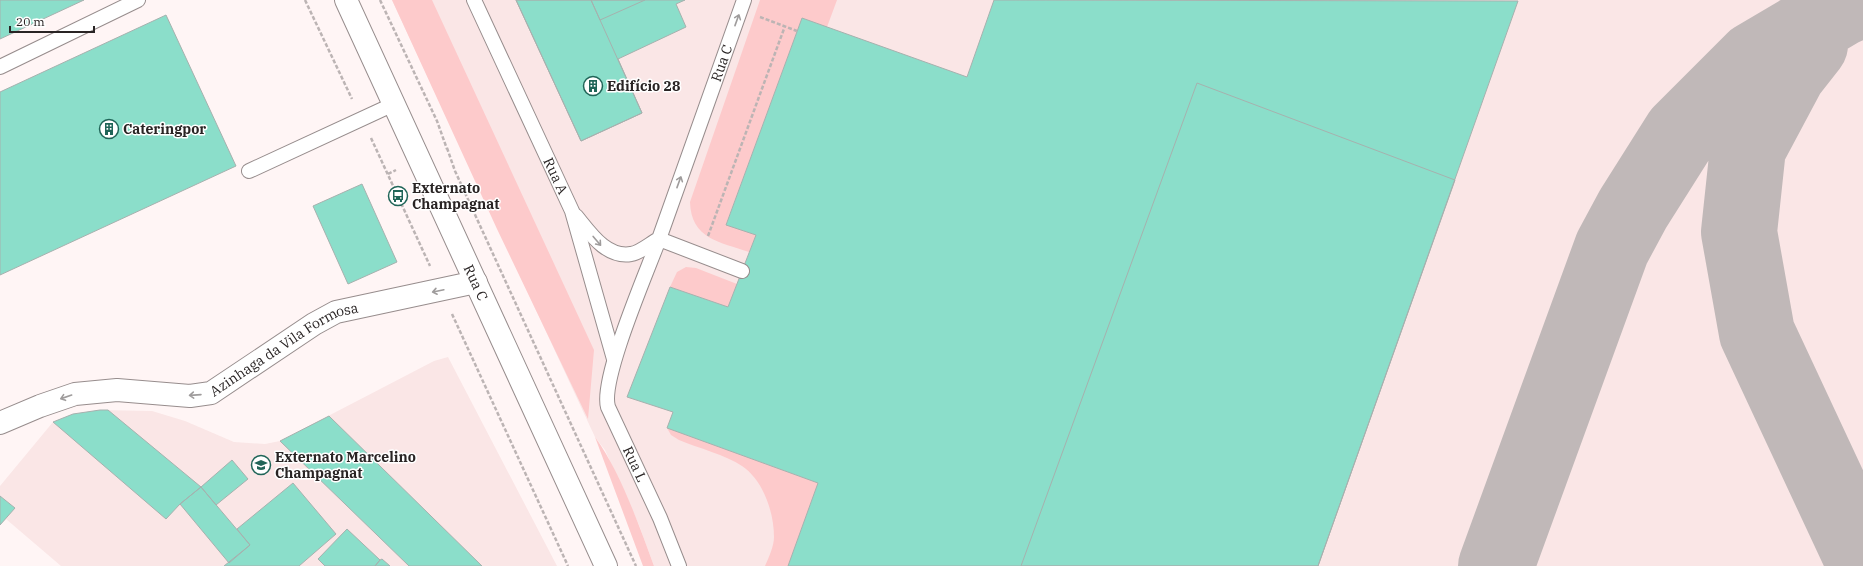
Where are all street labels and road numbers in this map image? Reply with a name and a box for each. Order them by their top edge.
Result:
street label: Rua C [707,42,736,84]
street label: Rua A [539,155,572,198]
street label: Rua C [460,262,492,304]
street label: Azinhaga da Vila Formosa [206,298,360,400]
street label: Rua L [619,443,651,485]

